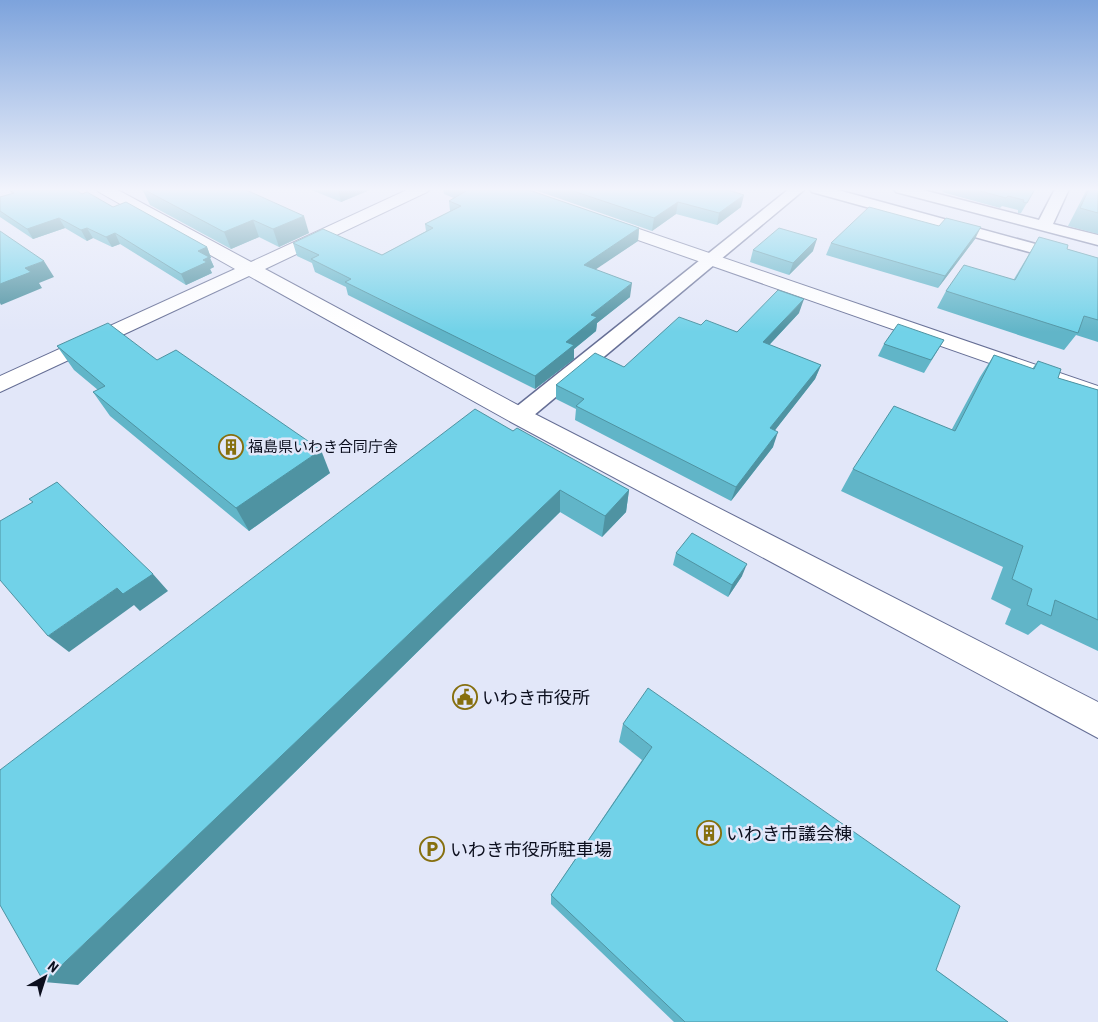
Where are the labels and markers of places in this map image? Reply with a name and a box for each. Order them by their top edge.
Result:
building icon: 福島県いわき合同庁舎 [218,434,244,460]
place label: 福島県いわき合同庁舎 [248,438,398,456]
public building icon: いわき市役所 [452,684,478,710]
place label: いわき市役所 [482,687,590,708]
building icon: いわき市議会棟 [696,820,722,846]
place label: いわき市議会棟 [726,823,852,844]
parking icon: いわき市役所駐車場 [419,836,445,862]
place label: いわき市役所駐車場 [450,839,612,860]

